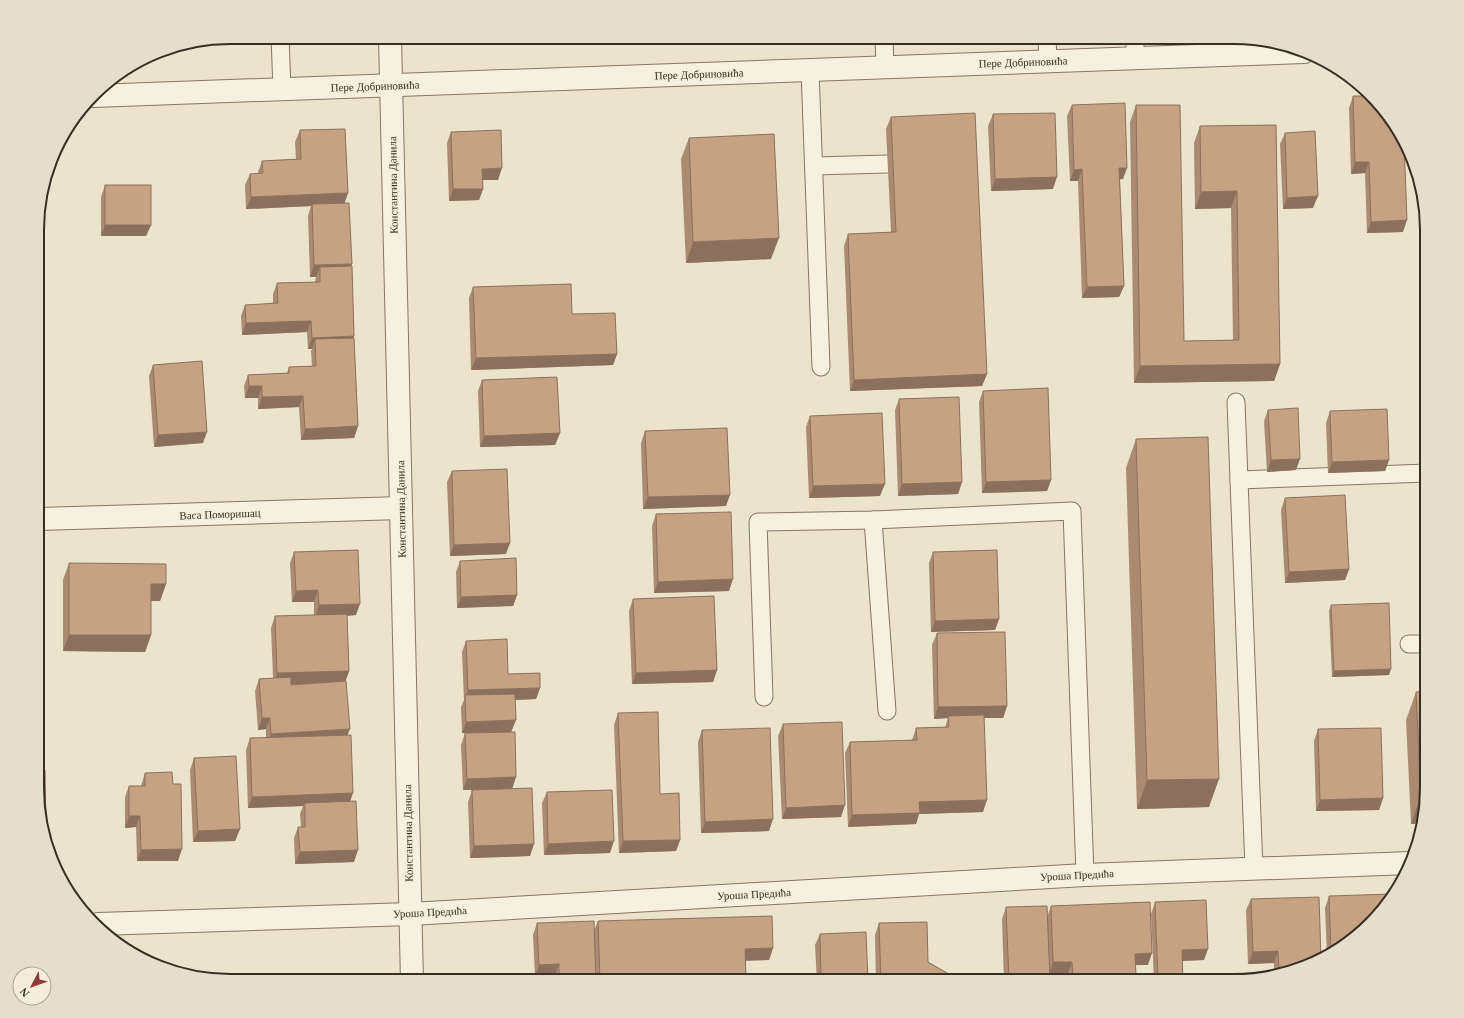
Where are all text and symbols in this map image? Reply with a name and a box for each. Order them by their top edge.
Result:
street label: Пере Добриновића [978,54,1068,70]
street label: Пере Добриновића [654,66,744,82]
street label: Пере Добриновића [330,78,420,94]
street label: Константина Данила [386,136,400,234]
street label: Константина Данила [394,460,408,558]
street label: Васа Поморишац [179,507,261,521]
street label: Константина Данила [401,784,415,882]
street label: Уроша Предића [1040,867,1114,883]
street label: Уроша Предића [717,886,791,902]
street label: Уроша Предића [393,904,467,920]
north arrow [12,966,52,1006]
text: N [17,986,32,999]

